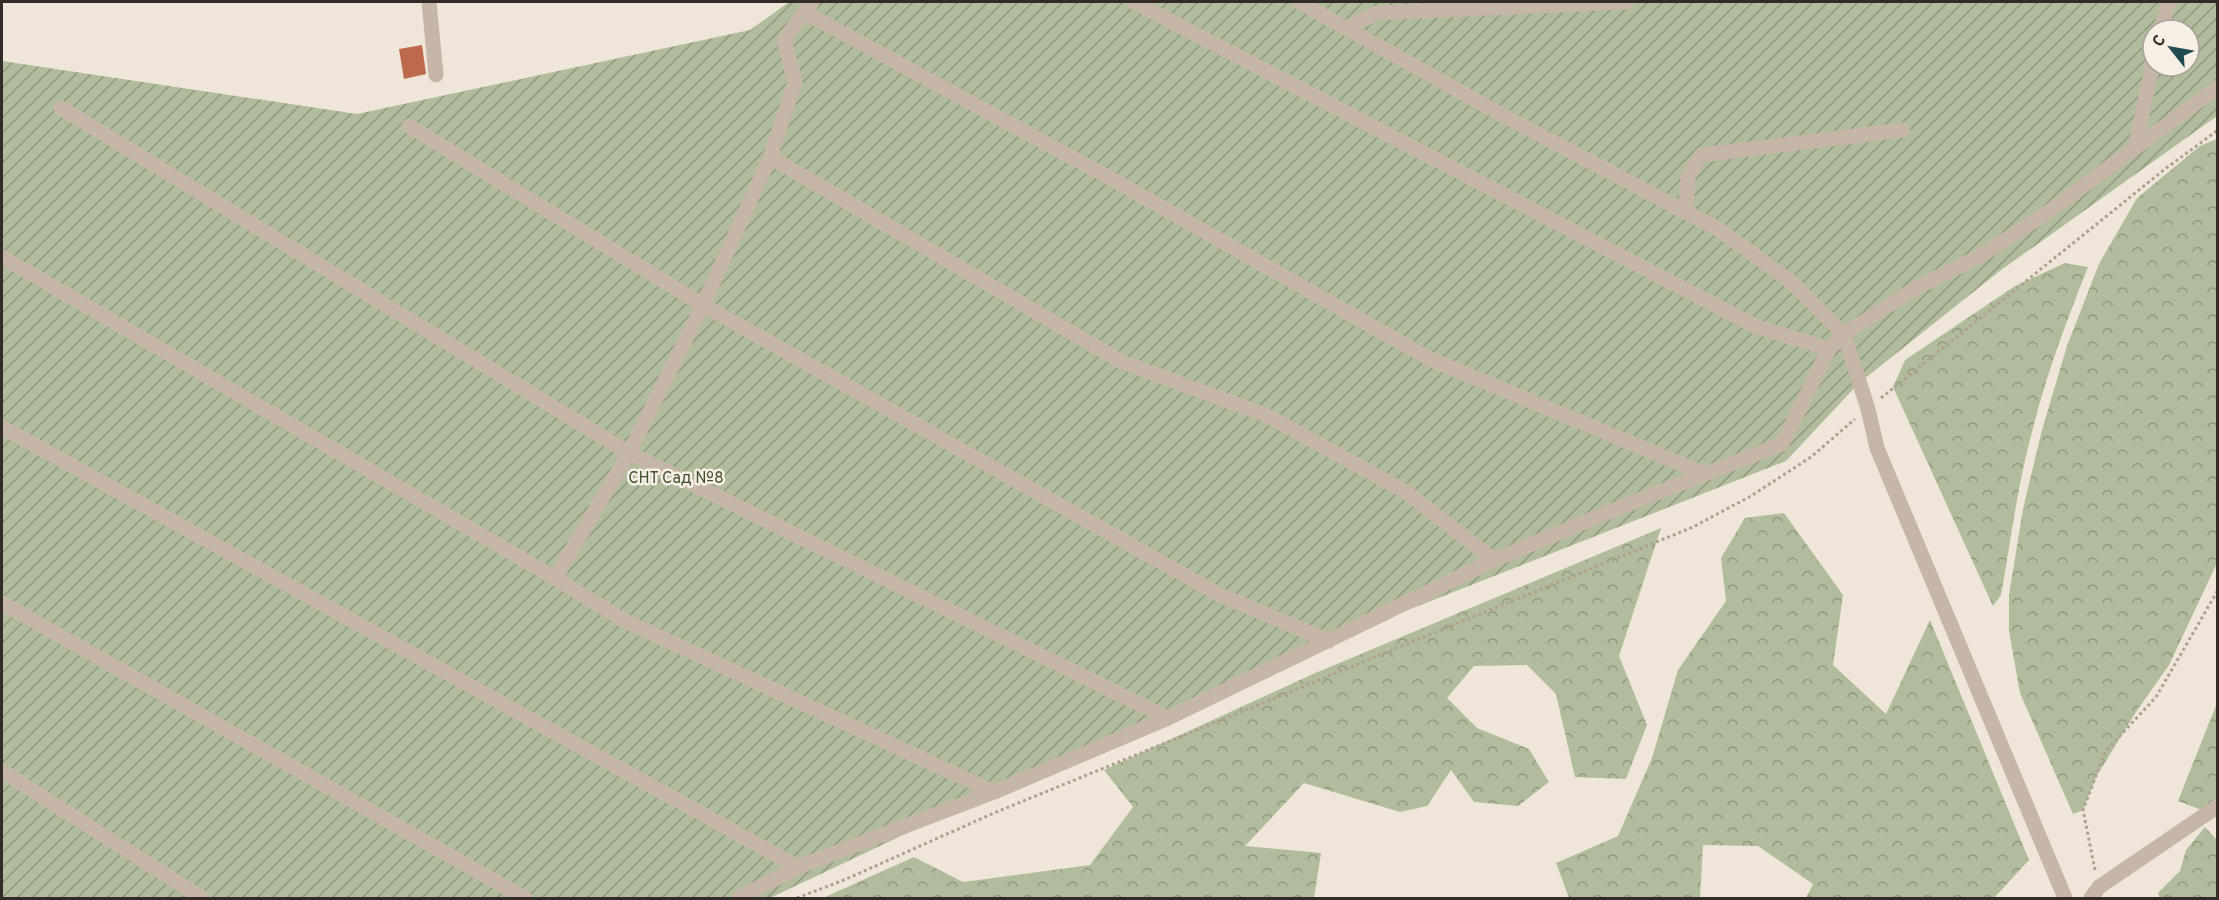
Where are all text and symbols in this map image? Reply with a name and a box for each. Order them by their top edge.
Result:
north arrow [2141,18,2201,78]
text: С [2149,32,2171,51]
park label: СНТ Сад №8 [628,469,724,489]

